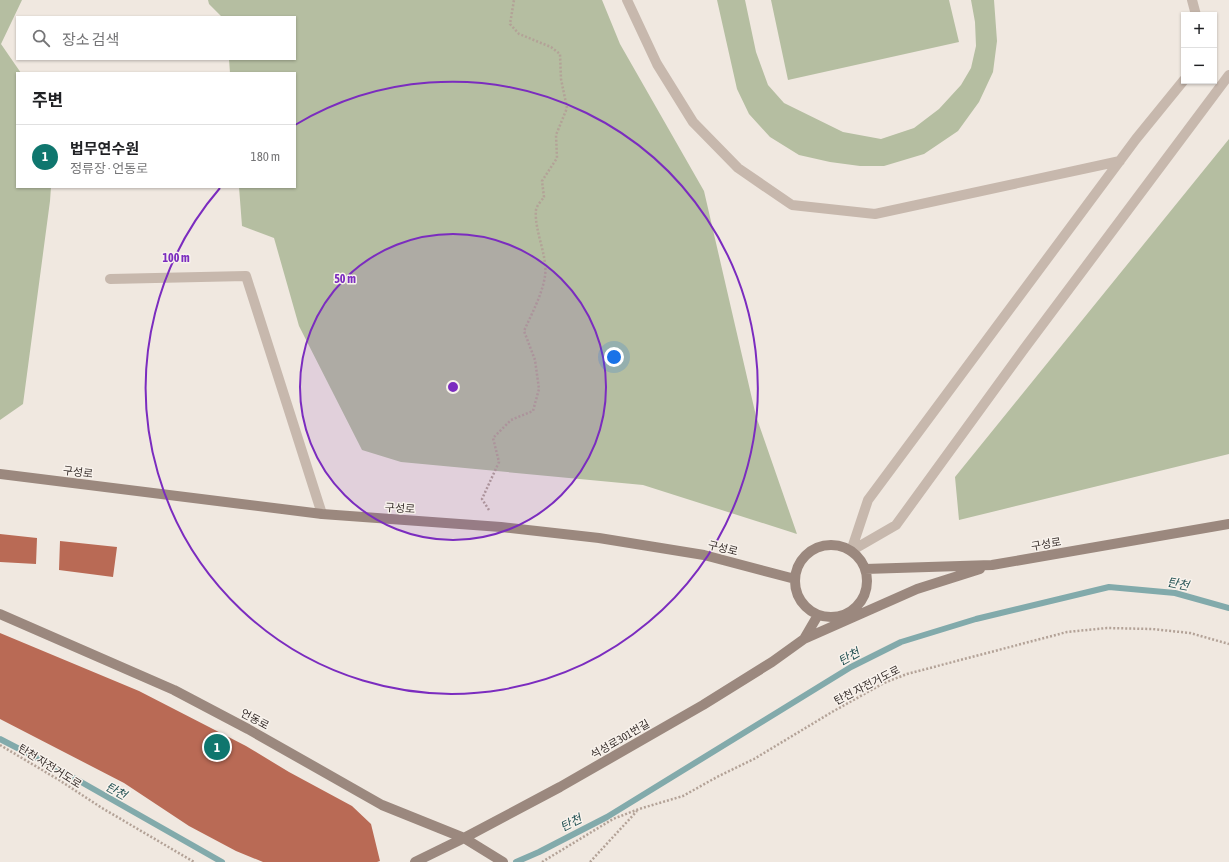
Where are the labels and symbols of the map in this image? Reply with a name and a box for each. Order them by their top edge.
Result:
text: 100 m [162,251,190,265]
text: 50 m [334,272,356,286]
your location [604,347,624,367]
centre of rings [446,380,460,394]
street label: 구성로 [62,464,94,480]
street label: 구성로 [384,501,416,515]
street label: 구성로 [1030,535,1062,553]
street label: 구성로 [707,539,739,557]
water label: 탄천 [1166,575,1192,593]
water label: 탄천 [836,645,864,668]
street label: 탄천 자전거도로 [832,663,902,707]
street label: 언동로 [239,707,271,731]
street label: 석성로301번길 [588,717,652,761]
pin: 1 [204,732,230,762]
street label: 탄천 자전거도로 [16,742,84,790]
water label: 탄천 [103,780,131,803]
water label: 탄천 [558,811,586,834]

